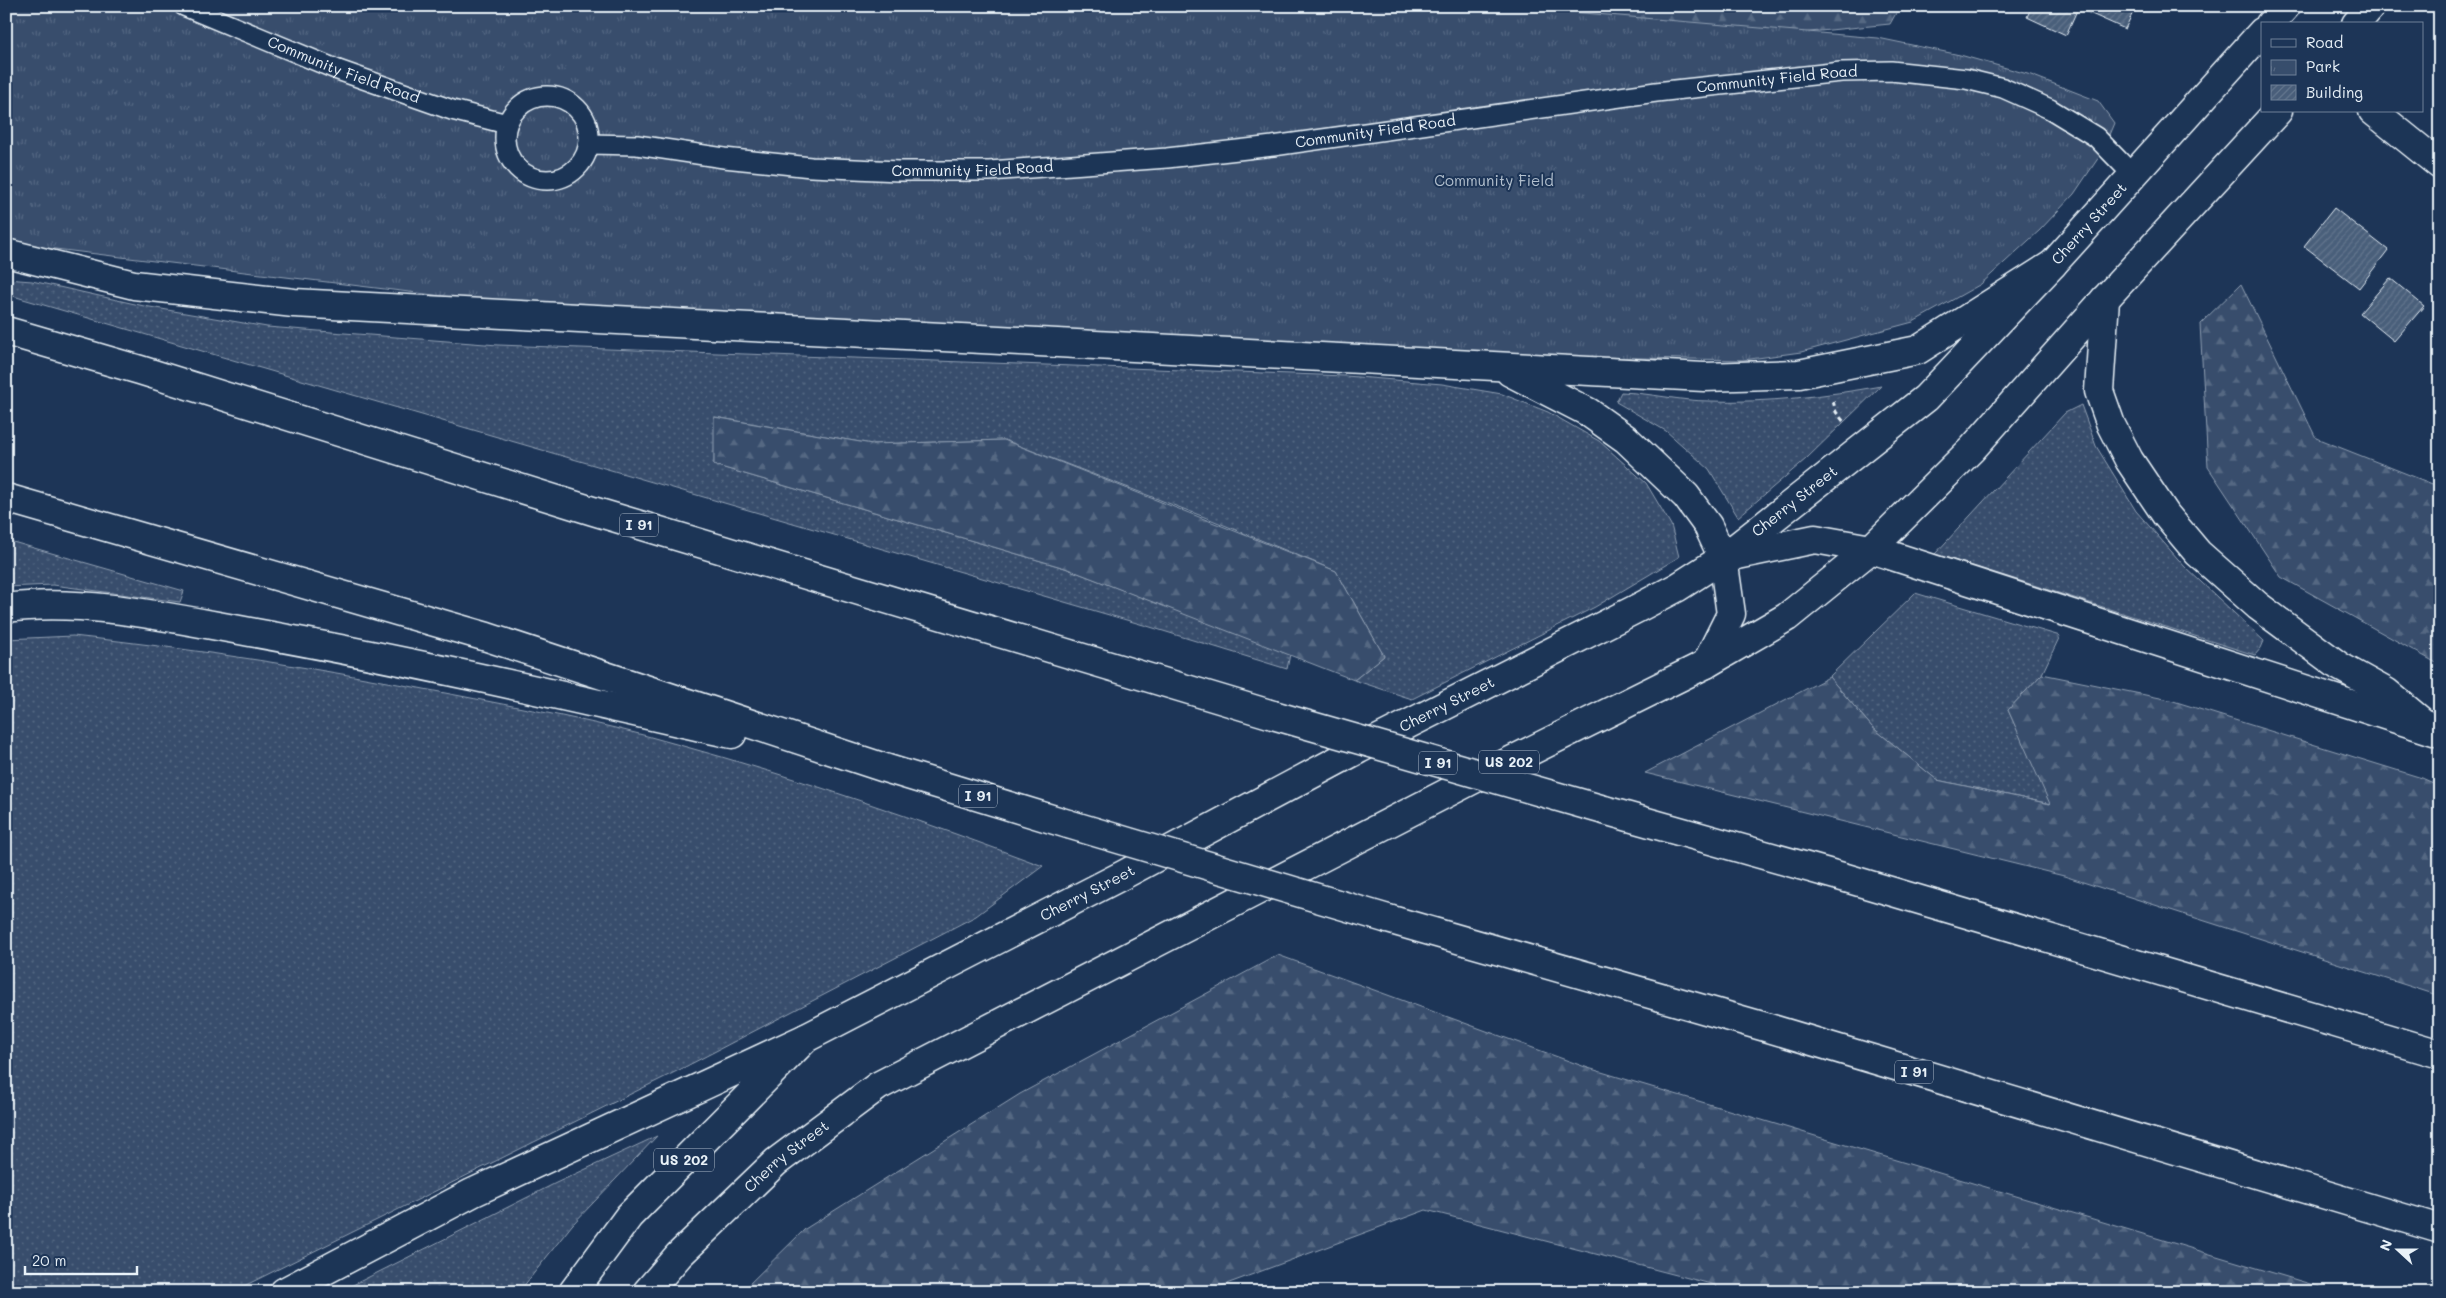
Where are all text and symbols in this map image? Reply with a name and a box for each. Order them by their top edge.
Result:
legend [2261,22,2424,112]
street label: Community Field Road [265,31,423,107]
text: Road [2306,32,2343,52]
text: Park [2306,56,2340,76]
street label: Community Field Road [1695,61,1857,97]
text: Building [2306,82,2363,102]
street label: Community Field Road [1294,109,1457,152]
street label: Community Field Road [891,155,1054,180]
park label: Community Field [1434,170,1554,190]
street label: Cherry Street [2046,178,2131,268]
street label: Cherry Street [1747,461,1841,541]
road number: I 91 [620,514,658,536]
street label: Cherry Street [1396,671,1497,736]
road number: US 202 [1479,750,1539,774]
road number: I 91 [1419,751,1457,774]
road number: I 91 [959,784,997,808]
street label: Cherry Street [1036,860,1138,925]
road number: I 91 [1895,1060,1933,1084]
street label: Cherry Street [739,1115,832,1196]
road number: US 202 [654,1148,714,1172]
north arrow [2374,1226,2424,1276]
text: N [2375,1237,2396,1254]
scale bar [25,1243,138,1275]
text: 20 m [32,1250,66,1270]

